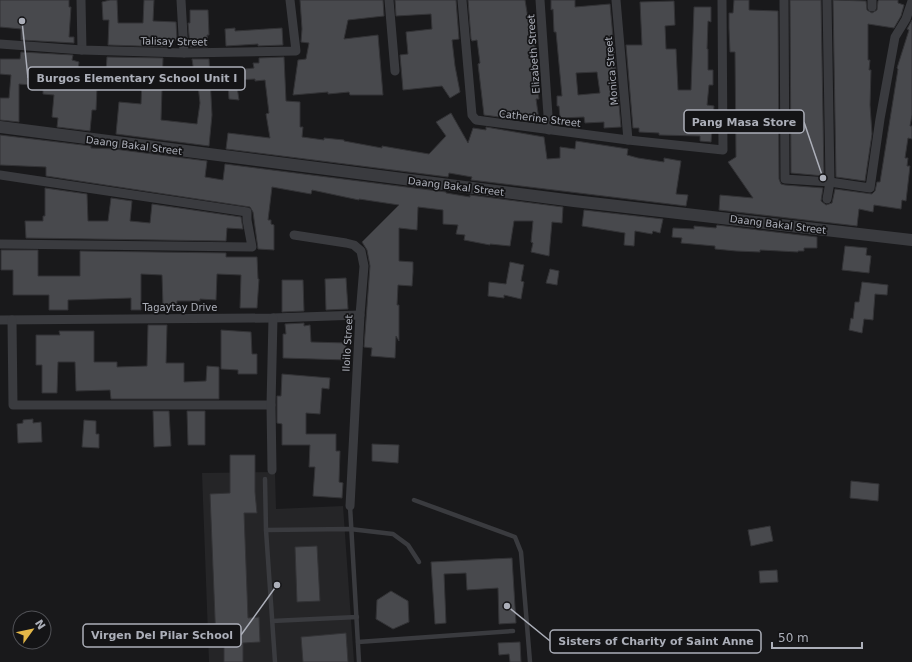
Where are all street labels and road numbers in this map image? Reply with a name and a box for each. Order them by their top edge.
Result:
street label: Elizabeth Street [525,14,542,94]
street label: Talisay Street [139,35,208,48]
street label: Monica Street [603,36,620,106]
street label: Catherine Street [498,108,582,129]
street label: Daang Bakal Street [85,134,183,157]
street label: Daang Bakal Street [407,175,505,198]
street label: Daang Bakal Street [729,213,827,236]
street label: Tagaytay Drive [142,302,217,313]
street label: Iloilo Street [341,314,354,372]

